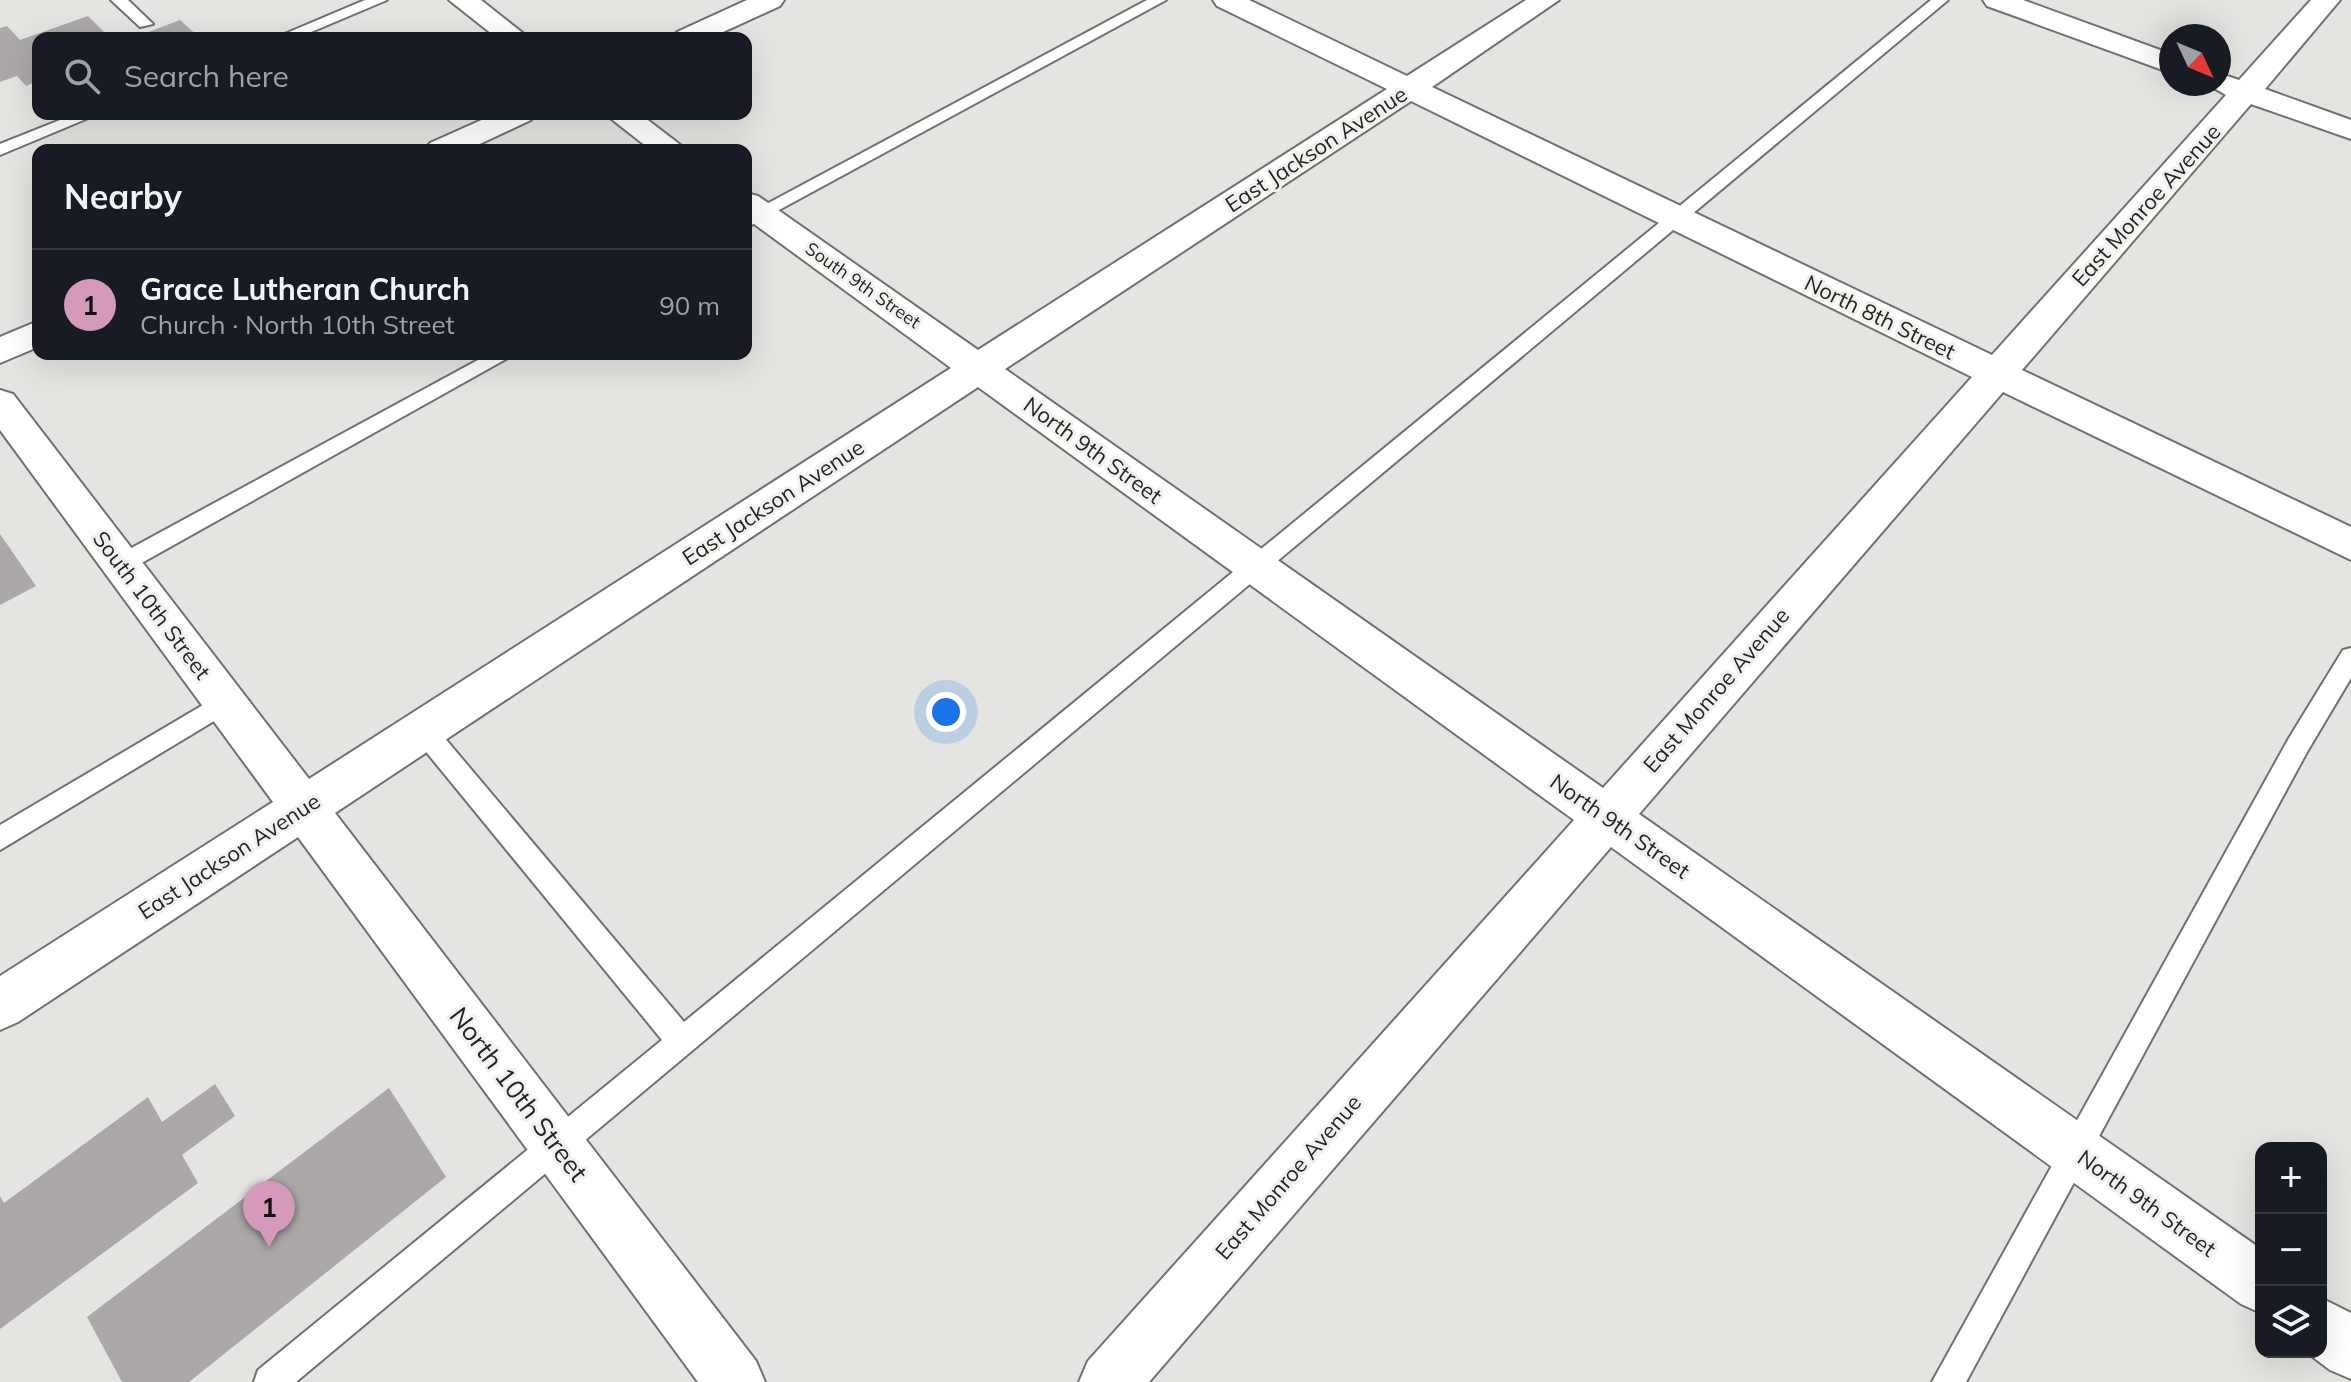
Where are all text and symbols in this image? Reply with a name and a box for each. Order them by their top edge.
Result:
north arrow [2159,24,2231,96]
search box [32,32,752,120]
icon: search [60,54,104,98]
text: Search here [124,57,289,95]
street label: East Jackson Avenue [1220,80,1412,218]
street label: East Monroe Avenue [2066,118,2226,292]
text: Nearby [64,175,182,218]
street label: South 9th Street [801,237,925,333]
street label: North 8th Street [1800,268,1960,366]
text: Grace Lutheran Church [140,270,470,308]
text: 1 [82,289,98,322]
text: 90 m [659,289,720,322]
text: Church · North 10th Street [140,308,455,341]
street label: North 9th Street [1018,390,1168,510]
street label: East Jackson Avenue [677,433,869,571]
street label: South 10th Street [87,525,217,685]
street label: East Monroe Avenue [1637,602,1795,778]
your location [926,692,966,732]
street label: North 9th Street [1545,767,1696,885]
street label: East Jackson Avenue [133,787,325,925]
street label: North 10th Street [443,1000,595,1188]
street label: East Monroe Avenue [1209,1089,1367,1265]
map controls [2255,1142,2327,1358]
button: + [2255,1142,2327,1214]
street label: North 9th Street [2072,1143,2222,1263]
pin: 1 [243,1181,295,1247]
button: − [2255,1214,2327,1286]
button: layers [2255,1286,2327,1358]

